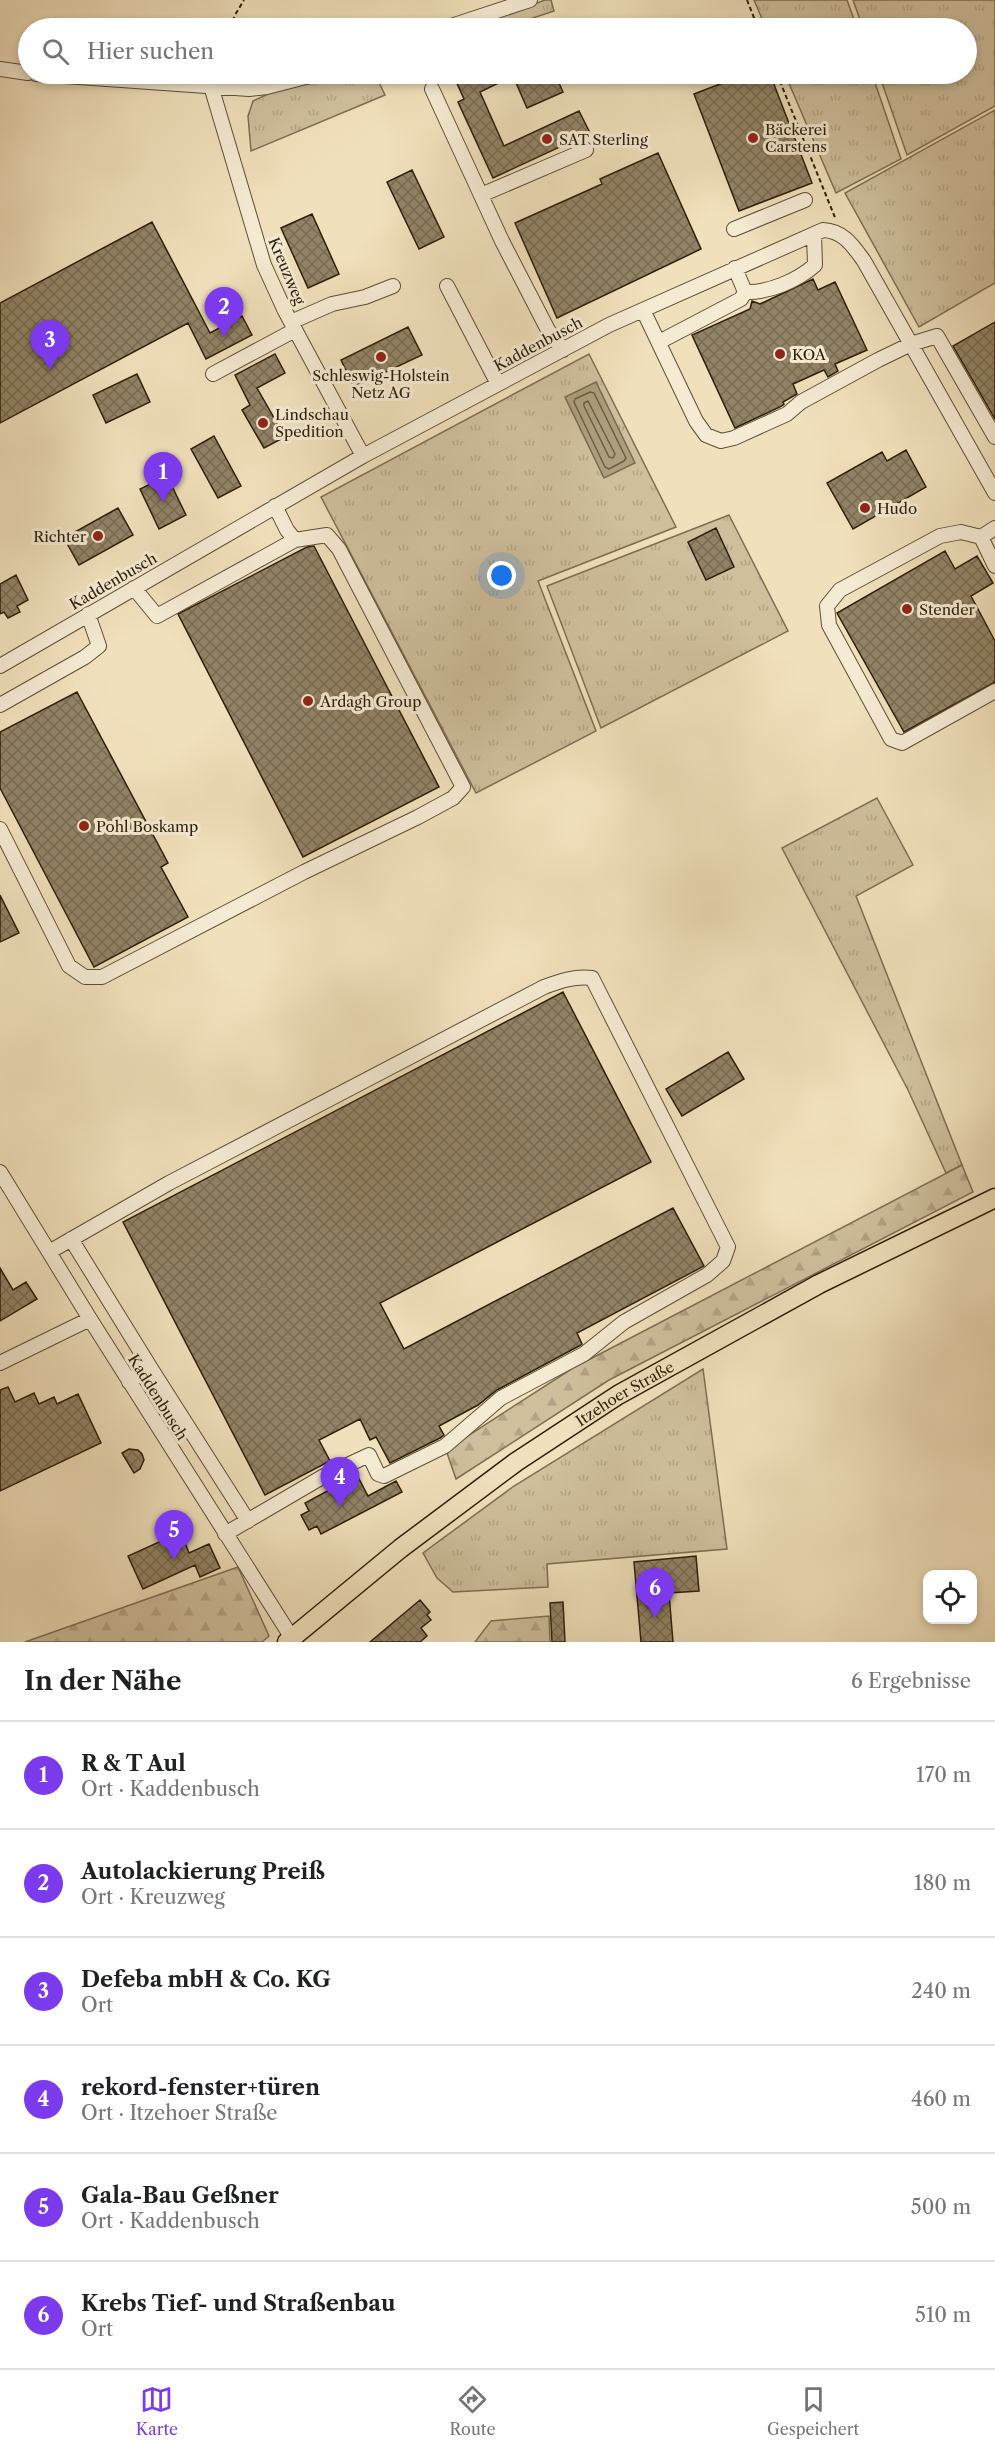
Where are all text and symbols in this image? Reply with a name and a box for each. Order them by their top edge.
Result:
search box [18,18,977,84]
icon: search [39,35,72,68]
text: Hier suchen [87,38,214,65]
place label: Bäckerei Carstens [765,120,827,156]
place label: SAT Sterling [559,130,648,149]
marker: Bäckerei Carstens [746,131,760,145]
marker: SAT Sterling [540,132,554,146]
street label: Kreuzweg [264,234,310,308]
pin: 2 [204,288,244,337]
street label: Kaddenbusch [490,312,586,375]
pin: 3 [31,320,70,370]
place label: KOA [792,345,827,364]
marker: KOA [773,347,787,361]
marker: Schleswig-Holstein Netz AG [374,350,388,364]
place label: Schleswig-Holstein Netz AG [312,366,450,402]
place label: Lindschau Spedition [275,405,349,441]
marker: Lindschau Spedition [256,416,270,430]
pin: 1 [144,452,182,502]
place label: Hudo [877,499,917,518]
marker: Hudo [858,501,872,515]
place label: Richter [33,527,87,546]
marker: Richter [91,529,105,543]
street label: Kaddenbusch [66,548,161,614]
your location [487,561,516,590]
place label: Stender [919,600,976,619]
marker: Stender [900,602,914,616]
place label: Ardagh Group [319,692,421,711]
marker: Ardagh Group [301,694,315,708]
place label: Pohl Boskamp [96,817,198,836]
marker: Pohl Boskamp [77,819,91,833]
street label: Kaddenbusch [124,1351,192,1444]
street label: Itzehoer Straße [572,1357,677,1430]
pin: 4 [320,1458,360,1507]
pin: 5 [154,1510,194,1560]
pin: 6 [636,1568,674,1618]
map controls [923,1570,977,1624]
button: locate [923,1570,977,1624]
text: In der Nähe [24,1665,181,1697]
text: 6 Ergebnisse [851,1669,971,1693]
text: R & T Aul [81,1750,186,1777]
text: 1 [39,1763,48,1787]
text: 170 m [916,1763,971,1787]
text: Ort · Kaddenbusch [81,1777,260,1801]
text: Autolackierung Preiß [81,1858,325,1885]
text: 2 [38,1871,49,1895]
text: 180 m [914,1871,971,1895]
text: Ort · Kreuzweg [81,1885,225,1909]
text: Defeba mbH & Co. KG [81,1966,331,1993]
text: 3 [38,1979,49,2003]
text: 240 m [911,1979,971,2003]
text: Ort [81,1993,113,2017]
text: rekord-fenster+türen [81,2074,320,2101]
text: 4 [38,2087,49,2111]
text: 460 m [911,2087,971,2111]
text: Ort · Itzehoer Straße [81,2101,278,2125]
text: Gala-Bau Geßner [81,2182,279,2209]
text: 5 [38,2195,49,2219]
text: 500 m [911,2195,971,2219]
text: Ort · Kaddenbusch [81,2209,260,2233]
text: Krebs Tief- und Straßenbau [81,2290,396,2317]
text: 6 [38,2303,49,2327]
text: 510 m [915,2303,971,2327]
text: Ort [81,2317,113,2341]
tab: Karte [136,2383,178,2439]
tab: Route [450,2383,495,2439]
tab: Gespeichert [767,2383,859,2439]

